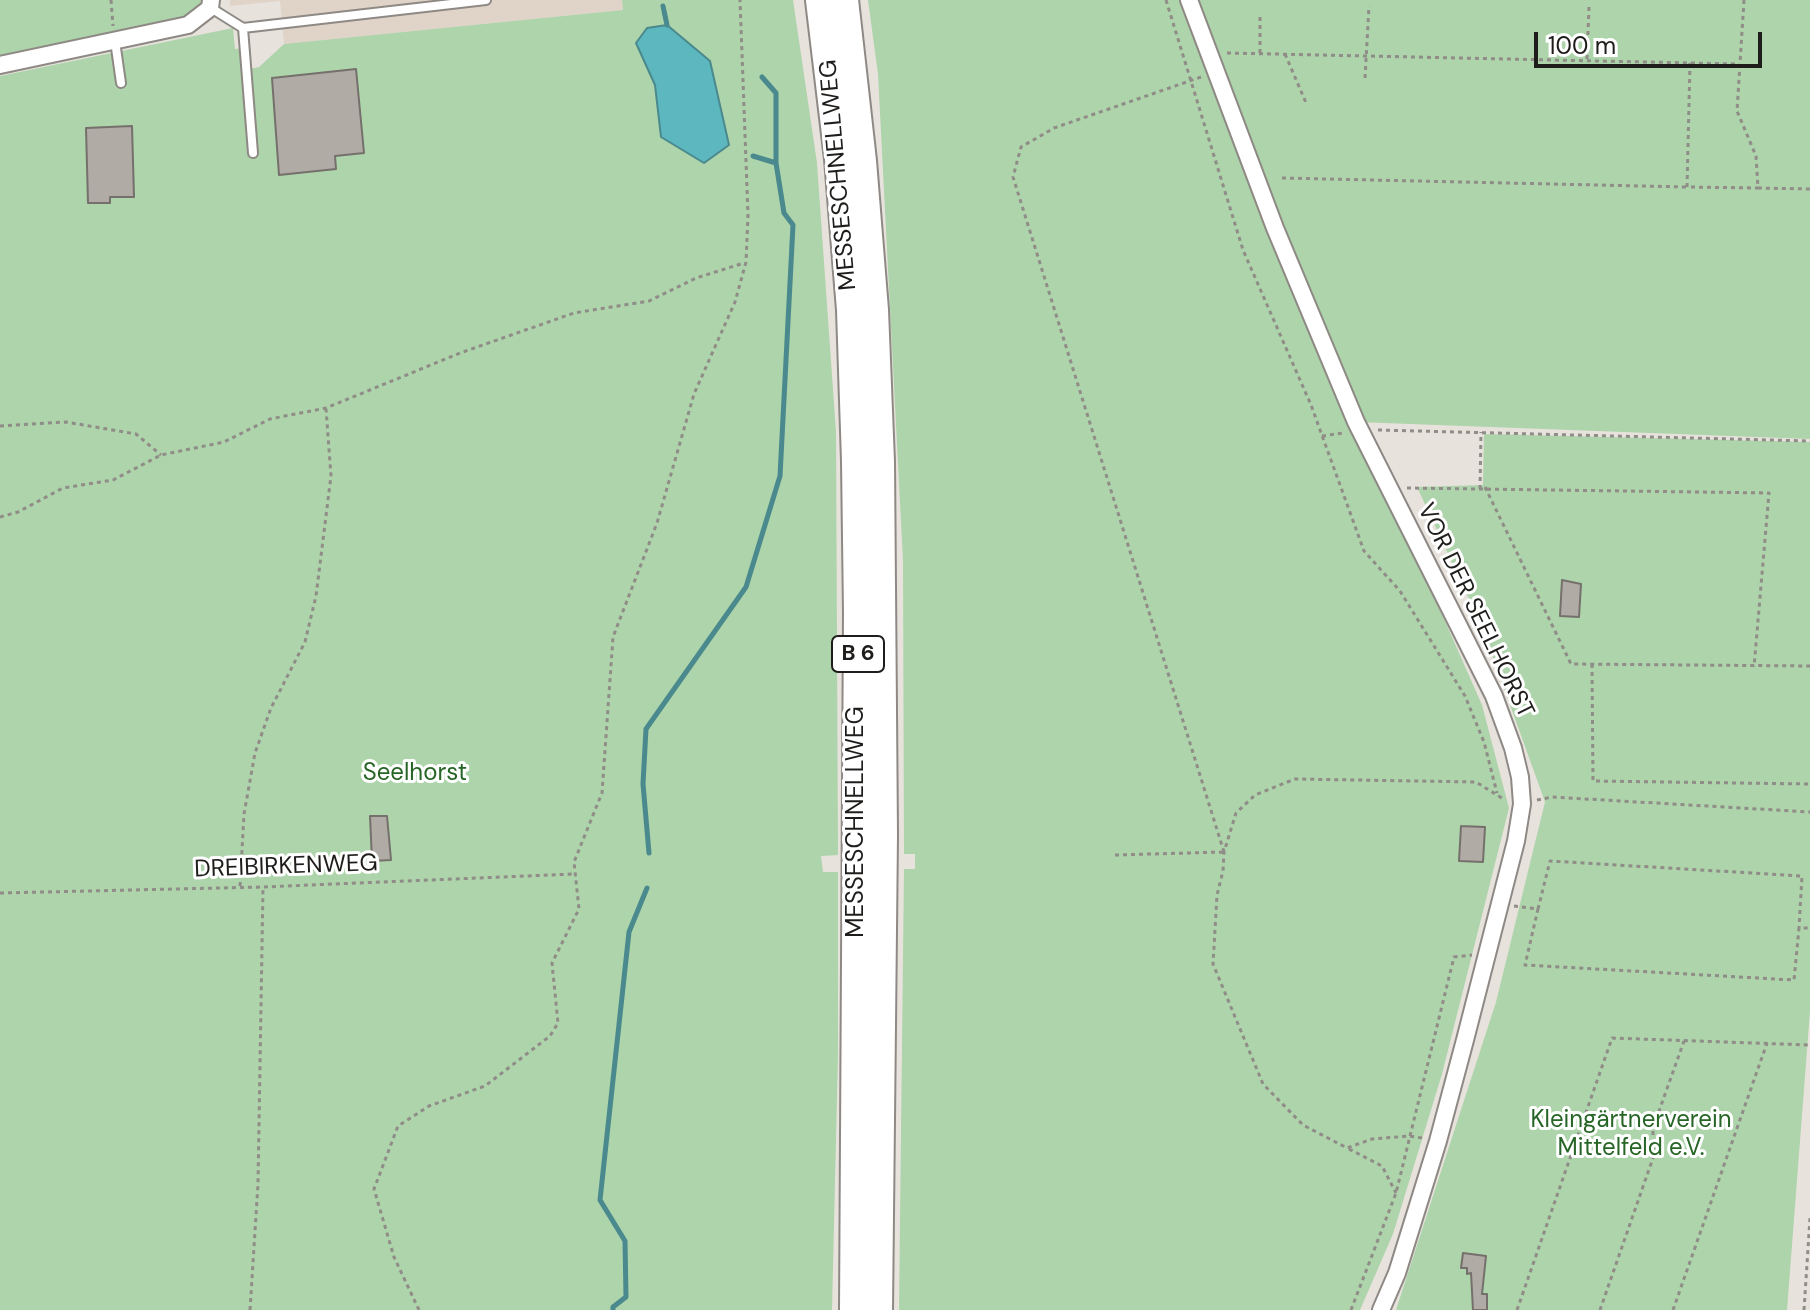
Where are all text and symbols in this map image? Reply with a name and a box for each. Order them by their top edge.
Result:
scale bar [1538,16,1766,66]
text: 100 m [1548,30,1616,61]
street label: MESSESCHNELLWEG [815,59,863,291]
street label: VOR DER SEELHORST [1411,499,1539,723]
road number: B 6 [832,636,884,672]
street label: MESSESCHNELLWEG [843,706,871,938]
park label: Seelhorst [363,760,467,788]
street label: DREIBIRKENWEG [194,849,378,885]
park label: Kleingärtnerverein Mittelfeld e.V. [1531,1107,1731,1163]

